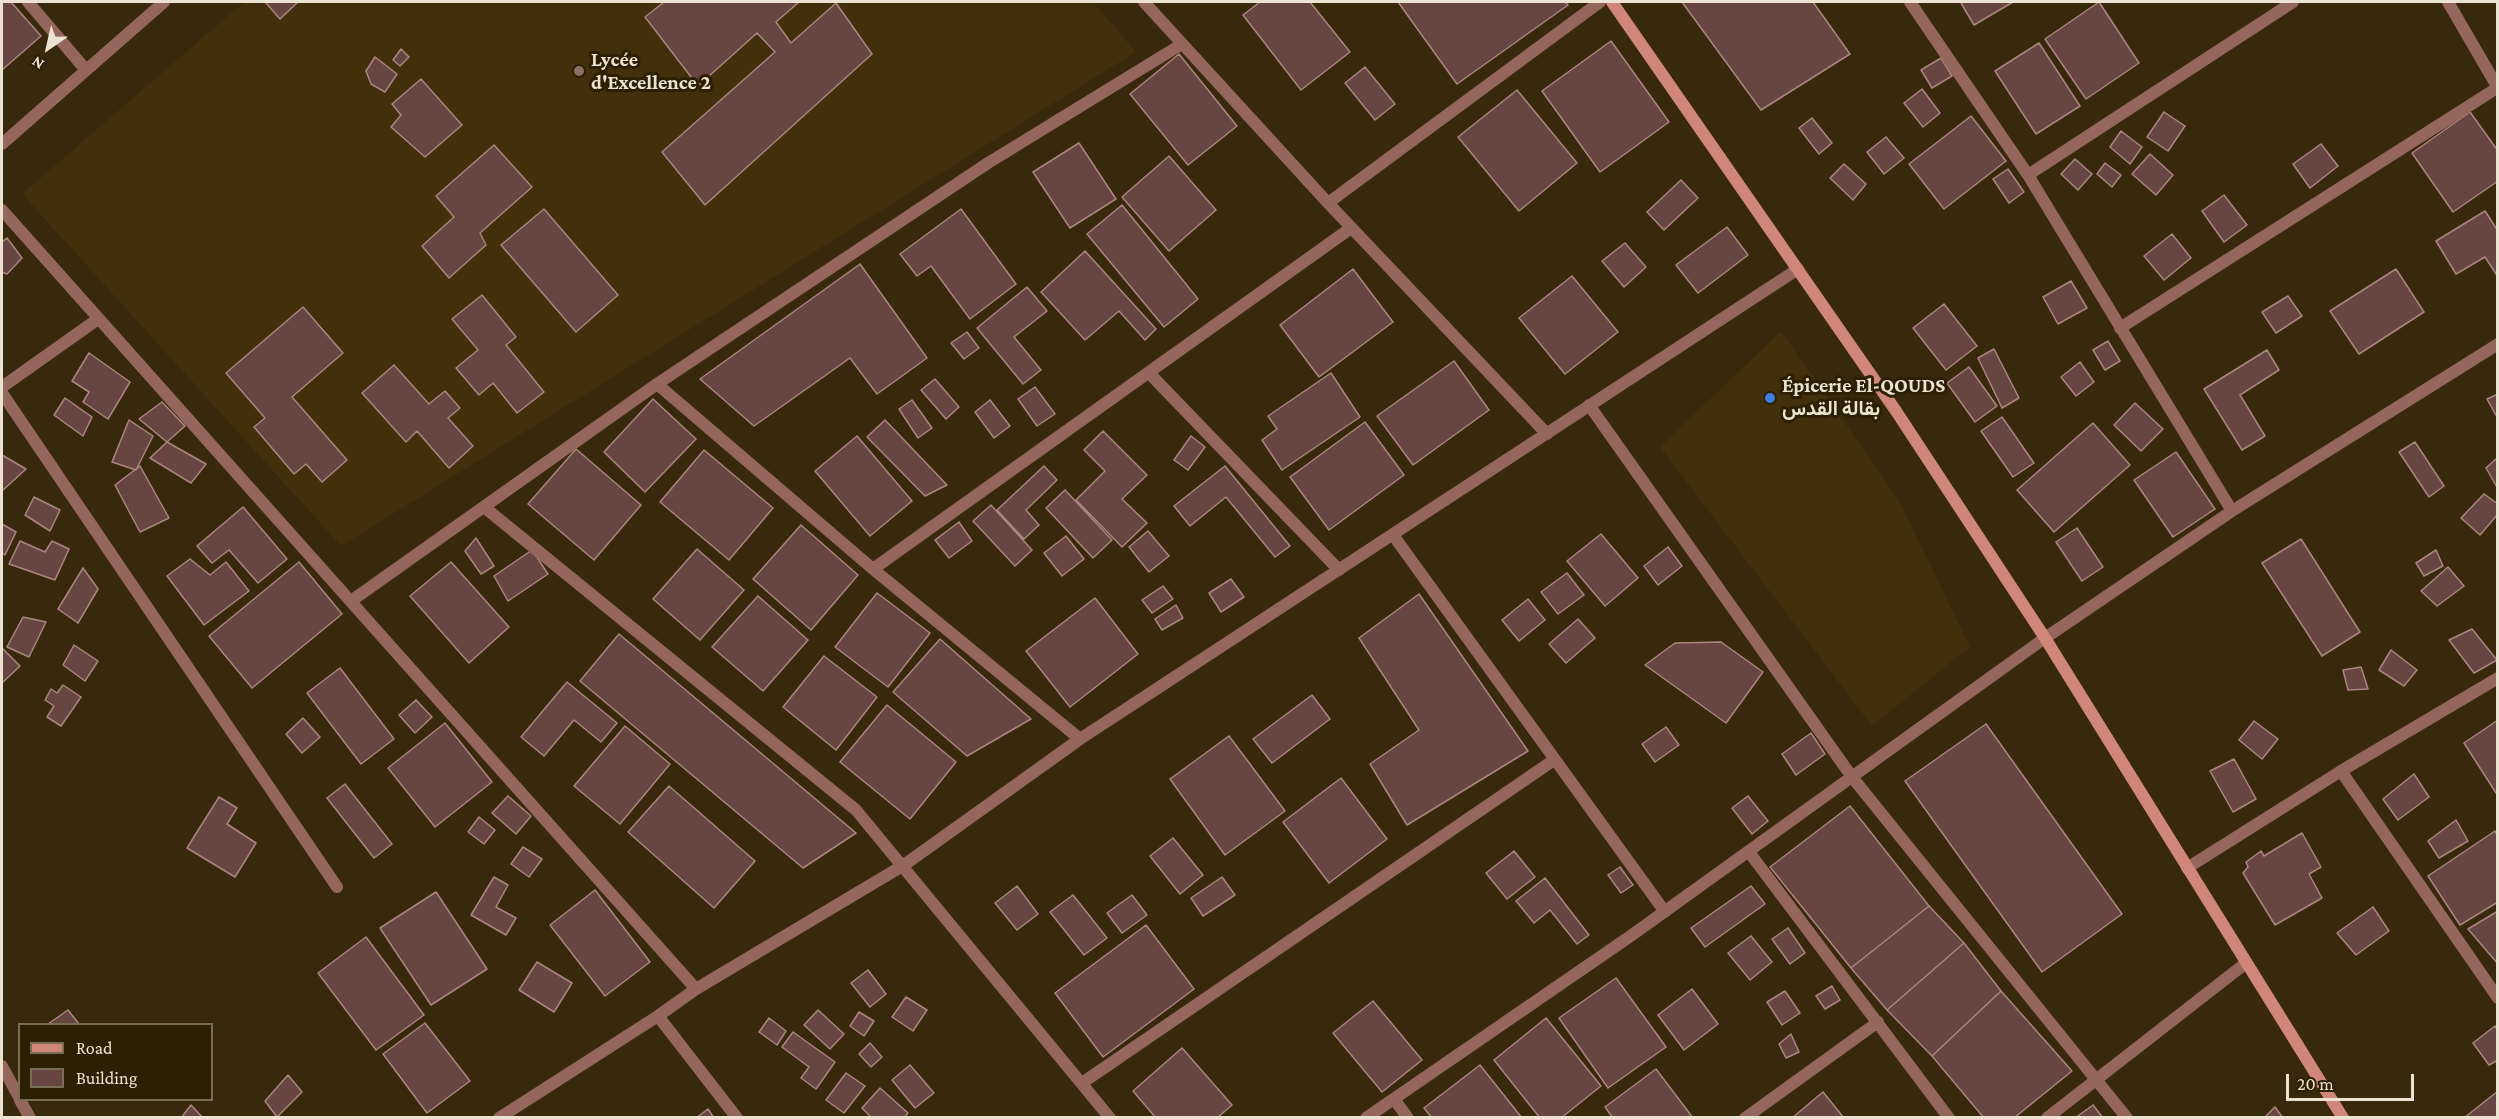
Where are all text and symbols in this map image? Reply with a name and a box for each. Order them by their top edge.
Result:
north arrow [18,18,78,78]
place label: Lycée d'Excellence 2 [591,48,711,95]
text: N [28,53,47,73]
marker: Lycée d'Excellence 2 [572,64,586,78]
place label: Épicerie El-QOUDS بقالة القدس [1782,374,1945,421]
marker: Épicerie El-QOUDS بقالة القدس [1763,391,1777,405]
legend [18,1023,213,1101]
text: Road [76,1038,113,1058]
scale bar [2289,1062,2416,1100]
text: Building [76,1068,137,1088]
text: 20 m [2297,1074,2334,1094]

